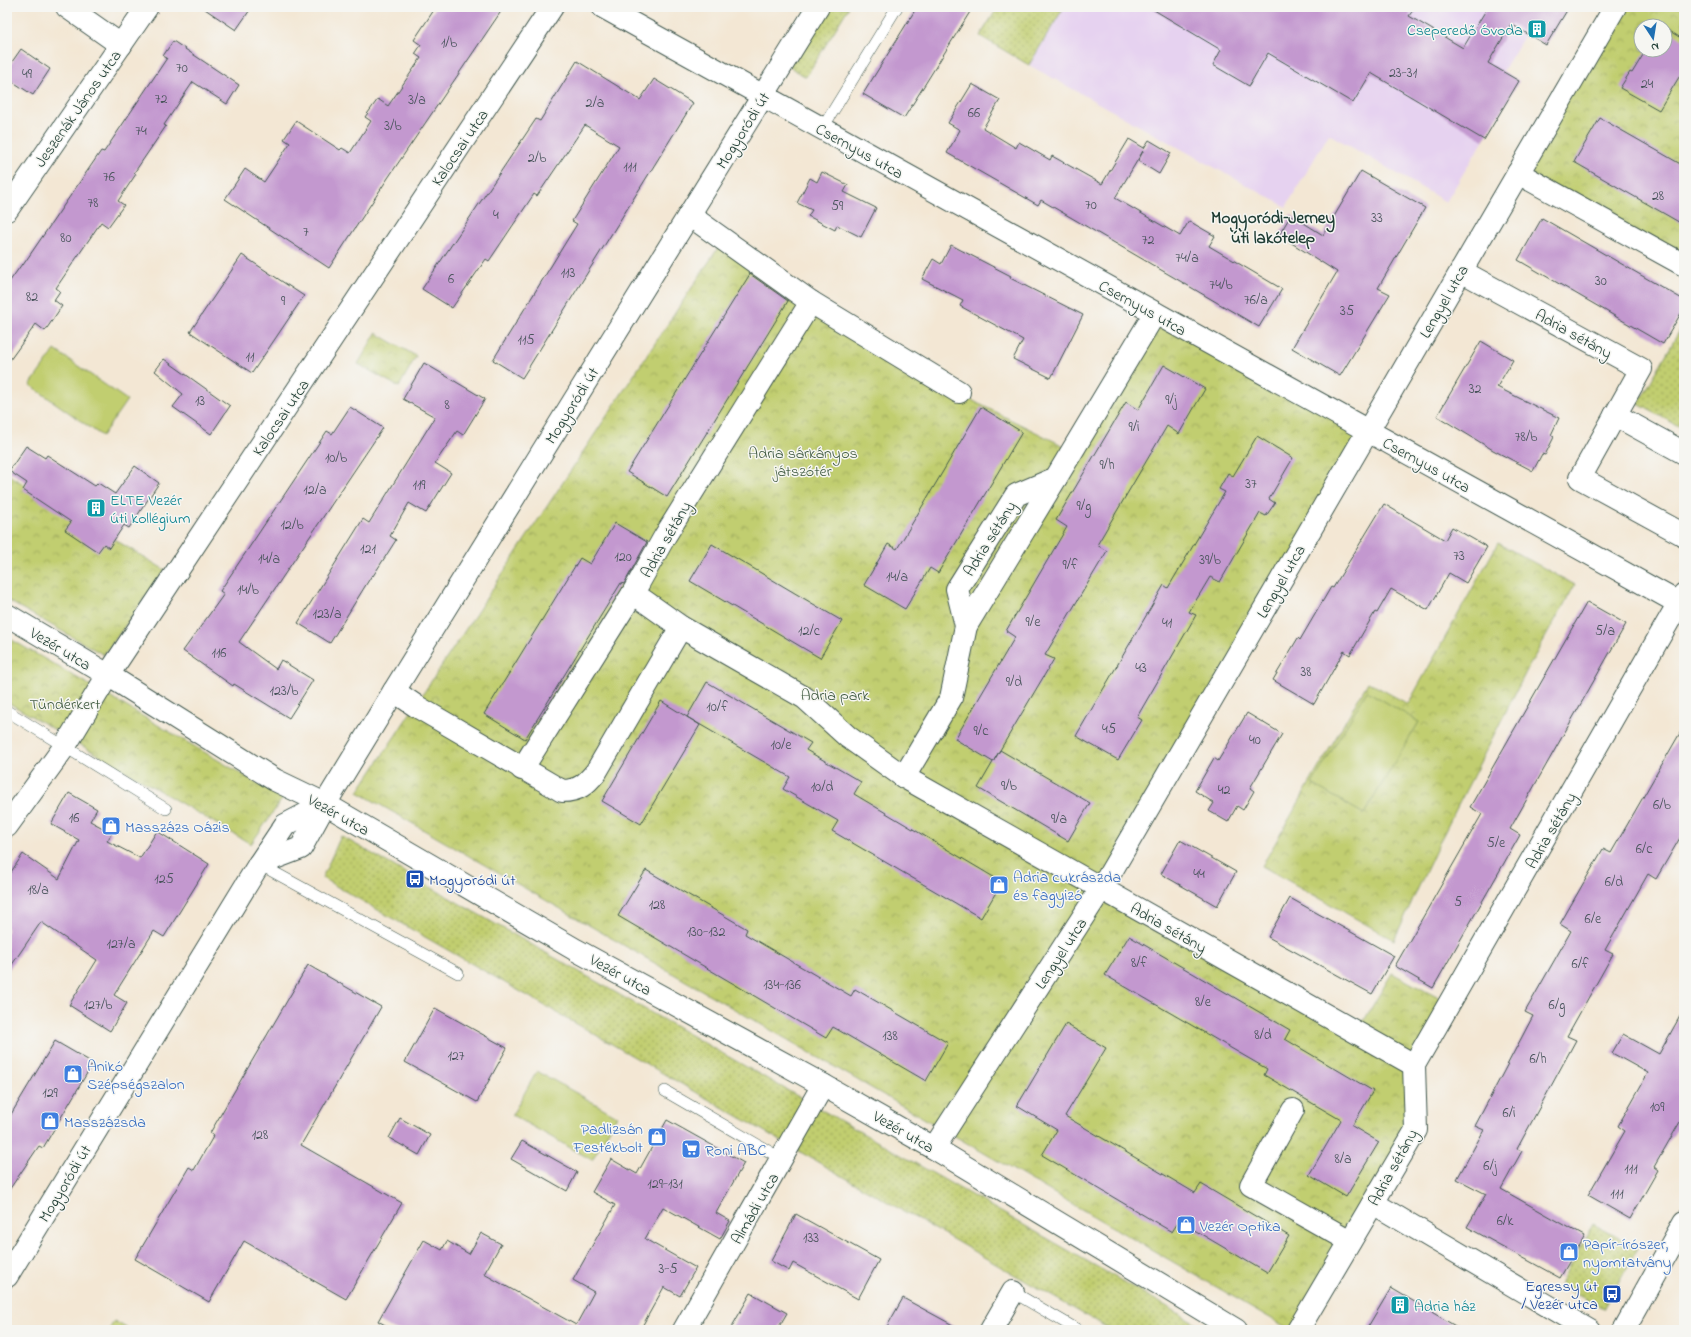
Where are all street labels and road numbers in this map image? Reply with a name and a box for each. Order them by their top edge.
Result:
street label: Jeszenák János utca [29,46,128,173]
street label: Mogyoródi út [711,87,777,174]
street label: Kalocsai utca [426,105,495,191]
street label: Csernyus utca [811,118,907,186]
street label: Lengyel utca [1414,261,1475,343]
street label: Csernyus utca [1094,275,1190,343]
street label: Adria sétány [1530,304,1616,366]
street label: Mogyoródi út [540,362,606,449]
street label: Kalocsai utca [247,375,316,461]
street label: Csernyus utca [1378,432,1474,500]
street label: Adria sétány [635,497,698,583]
street label: Adria sétány [958,497,1023,581]
street label: Lengyel utca [1251,541,1312,623]
street label: Vezér utca [24,621,95,677]
street label: Vezér utca [302,788,373,843]
street label: Adria sétány [1520,788,1583,874]
street label: Adria sétány [1125,897,1211,960]
street label: Lengyel utca [1030,914,1094,995]
street label: Vezér utca [584,948,655,1003]
street label: Vezér utca [867,1105,938,1160]
street label: Adria sétány [1363,1125,1425,1211]
street label: Mogyoródi út [33,1140,99,1227]
street label: Almádi utca [726,1169,786,1249]

